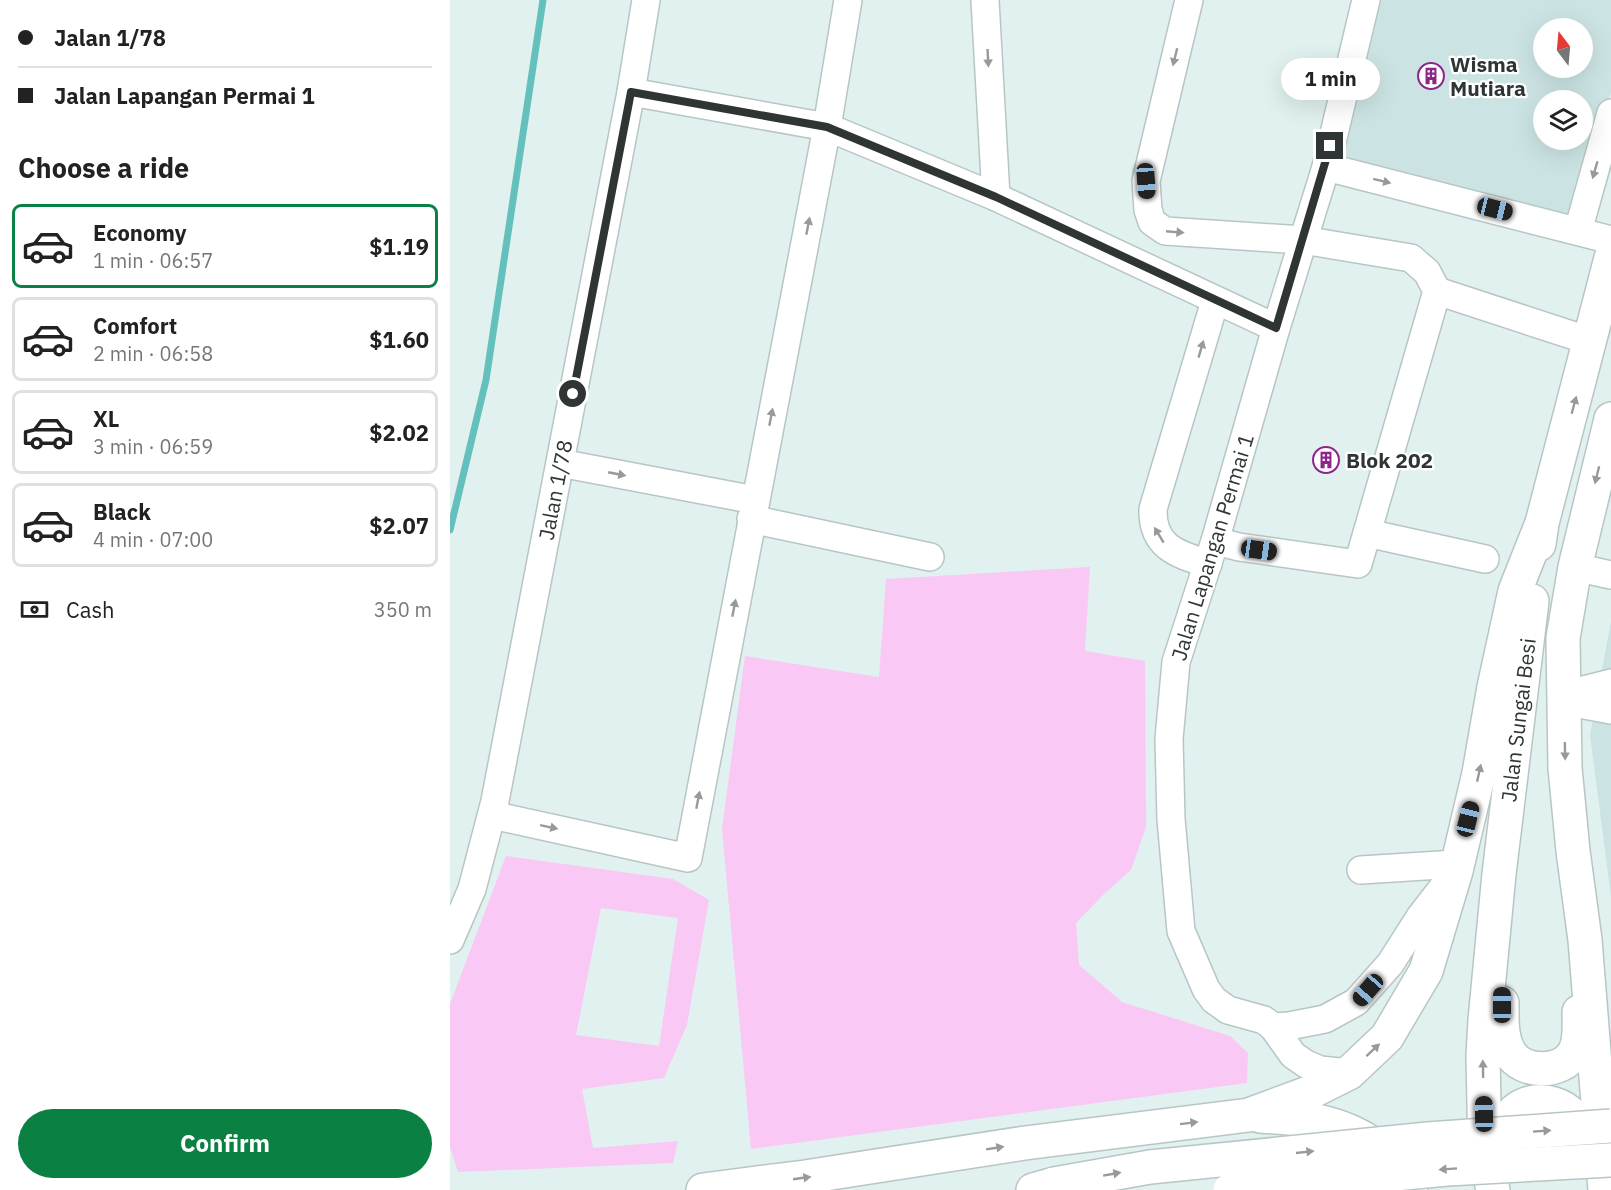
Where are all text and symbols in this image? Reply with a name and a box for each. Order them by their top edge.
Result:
north arrow [1533,18,1593,78]
map controls [1533,18,1593,150]
text: Jalan 1/78 [54,23,166,52]
one-way arrow [1170,48,1180,66]
one-way arrow [984,49,993,68]
place label: Wisma Mutiara [1450,50,1526,102]
callout: 1 min [1280,59,1380,101]
building icon: Wisma Mutiara [1416,61,1446,91]
text: 1 min [1304,65,1357,92]
text: Jalan Lapangan Permai 1 [54,81,315,110]
button: layers [1533,90,1593,150]
route end [1316,132,1343,159]
text: Choose a ride [18,150,189,185]
one-way arrow [1590,161,1599,179]
car [1136,162,1156,200]
one-way arrow [1373,176,1392,186]
car [1475,196,1515,222]
one-way arrow [804,216,813,235]
text: Economy [93,218,187,247]
icon: car [21,219,75,273]
one-way arrow [1165,227,1184,236]
text: $1.19 [369,232,429,261]
text: 1 min · 06:57 [93,247,213,274]
text: Comfort [93,311,177,340]
icon: car [21,312,75,366]
text: $1.60 [369,325,429,354]
text: 2 min · 06:58 [93,340,213,367]
one-way arrow [1197,340,1206,358]
route start [559,380,586,407]
one-way arrow [1570,396,1579,414]
text: XL [93,404,119,433]
icon: car [21,405,75,459]
one-way arrow [767,407,776,426]
text: $2.02 [369,418,429,447]
street label: Jalan Lapangan Permai 1 [1164,430,1260,664]
text: 3 min · 06:59 [93,433,213,460]
street label: Jalan 1/78 [532,437,578,543]
building icon: Blok 202 [1311,445,1341,475]
place label: Blok 202 [1346,446,1433,474]
one-way arrow [1592,466,1602,485]
one-way arrow [608,470,627,479]
text: Black [93,497,151,526]
icon: car [21,498,75,552]
text: $2.07 [369,511,429,540]
text: 4 min · 07:00 [93,526,213,553]
one-way arrow [1154,527,1165,543]
car [1240,539,1278,561]
icon: cash [18,593,51,626]
text: Cash [66,595,115,624]
text: 350 m [374,596,432,623]
one-way arrow [730,599,739,618]
street label: Jalan Sungai Besi [1494,636,1542,804]
one-way arrow [1560,741,1569,760]
one-way arrow [1475,764,1484,783]
one-way arrow [694,791,703,810]
car [1455,799,1481,839]
one-way arrow [540,823,558,833]
car [1349,971,1387,1009]
car [1493,987,1511,1023]
one-way arrow [1366,1043,1380,1057]
one-way arrow [1479,1060,1488,1079]
car [1475,1096,1493,1132]
button: Confirm [18,1109,432,1178]
one-way arrow [1179,1118,1198,1127]
one-way arrow [1532,1127,1551,1136]
one-way arrow [986,1143,1005,1152]
one-way arrow [1296,1147,1315,1156]
one-way arrow [1438,1165,1457,1174]
one-way arrow [1102,1169,1121,1178]
one-way arrow [793,1173,812,1182]

